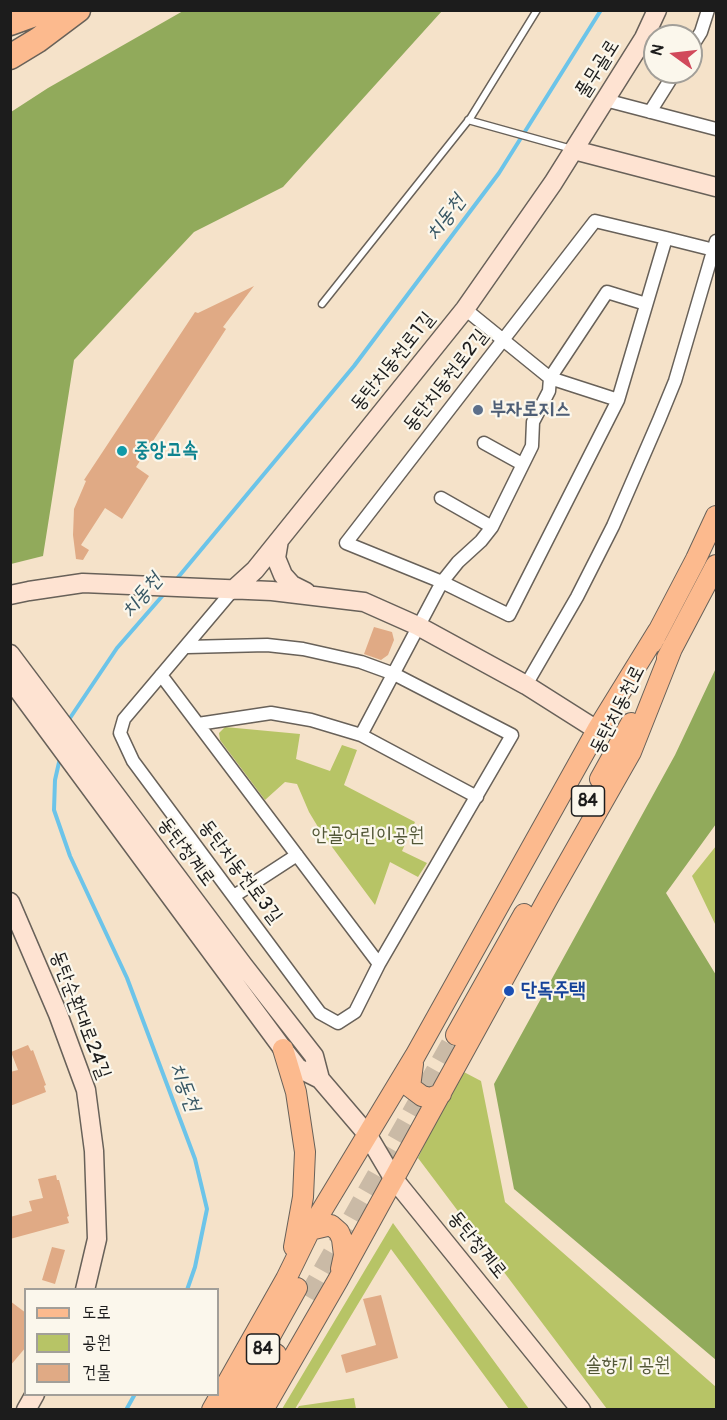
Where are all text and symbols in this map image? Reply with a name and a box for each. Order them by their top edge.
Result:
north arrow [643,24,703,84]
street label: 풀무골로 [571,35,625,103]
text: N [646,42,669,58]
water label: 치동천 [421,190,471,246]
street label: 동탄치동천로1길 [346,308,440,416]
street label: 동탄치동천로2길 [398,325,494,437]
place label: 부자로지스 [490,398,570,422]
marker: 부자로지스 [471,403,485,417]
place label: 중앙고속 [134,439,198,463]
marker: 중앙고속 [115,444,129,458]
water label: 치동천 [116,568,168,624]
street label: 동탄치동천로 [585,662,651,758]
road number: 84 [572,786,604,816]
street label: 동탄청계로 [152,813,220,891]
street label: 동탄치동천로3길 [193,815,287,929]
park label: 안골어린이공원 [312,824,424,848]
street label: 동탄순환대로24길 [45,947,115,1083]
place label: 단독주택 [521,979,585,1003]
marker: 단독주택 [502,984,516,998]
water label: 치동천 [163,1059,205,1115]
street label: 동탄청계로 [442,1206,512,1284]
legend [24,1288,219,1396]
text: 도로 [82,1301,111,1324]
text: 공원 [82,1331,111,1354]
road number: 84 [246,1334,280,1364]
park label: 솔향기 공원 [586,1354,670,1378]
text: 건물 [82,1361,111,1384]

